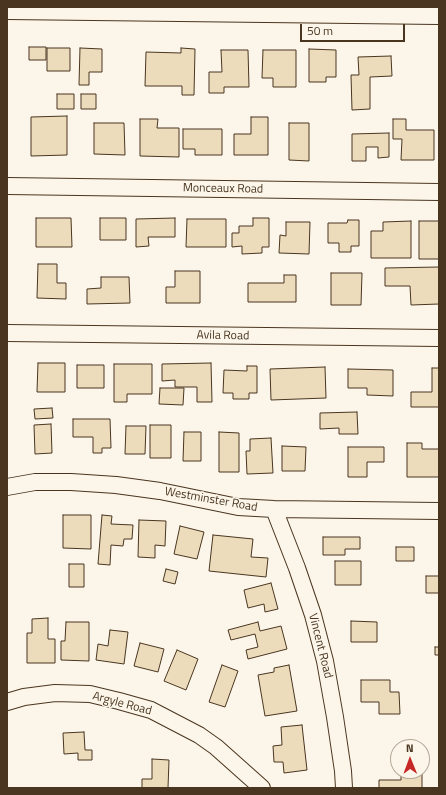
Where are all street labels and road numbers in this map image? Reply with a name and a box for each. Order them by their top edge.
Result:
street label: Monceaux Road [183,181,263,197]
street label: Avila Road [197,328,249,344]
street label: Westminster Road [163,485,259,515]
street label: Vincent Road [305,612,335,680]
street label: Argyle Road [91,689,153,719]

